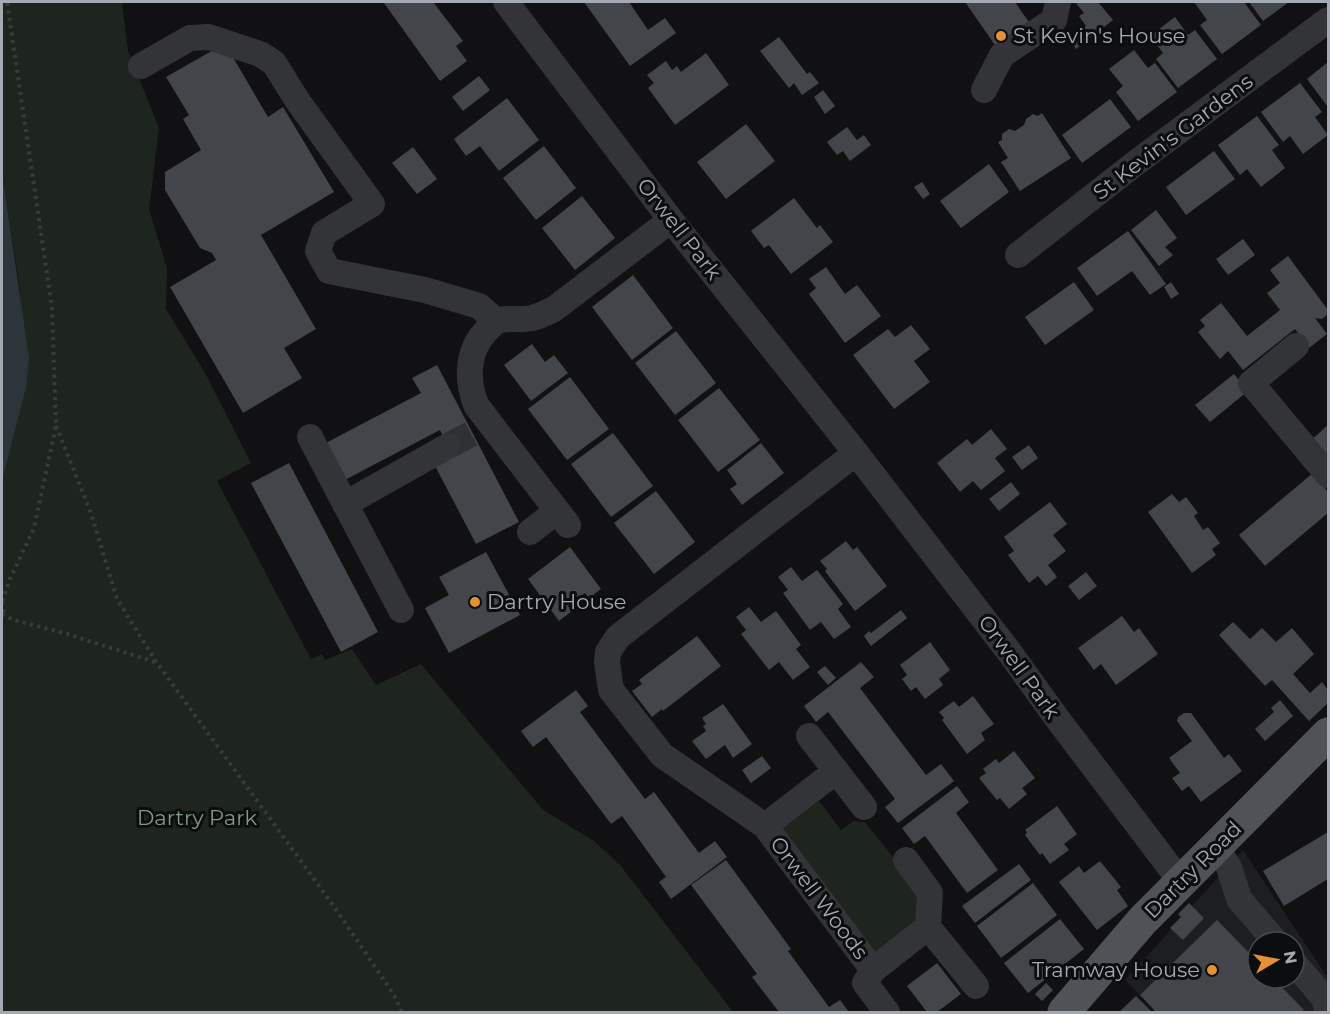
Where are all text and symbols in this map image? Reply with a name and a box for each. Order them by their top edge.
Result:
place label: St Kevin's House [1013,23,1185,48]
marker: St Kevin's House [994,29,1008,43]
street label: St Kevin's Gardens [1088,68,1257,205]
street label: Orwell Park [632,173,727,285]
place label: Dartry House [487,589,626,614]
marker: Dartry House [468,595,482,609]
street label: Orwell Park [973,610,1066,724]
park label: Dartry Park [137,805,258,830]
street label: Dartry Road [1139,816,1246,923]
street label: Orwell Woods [765,831,874,964]
north arrow [1246,930,1306,990]
text: N [1280,949,1301,966]
place label: Tramway House [1032,957,1200,982]
marker: Tramway House [1205,963,1219,977]

